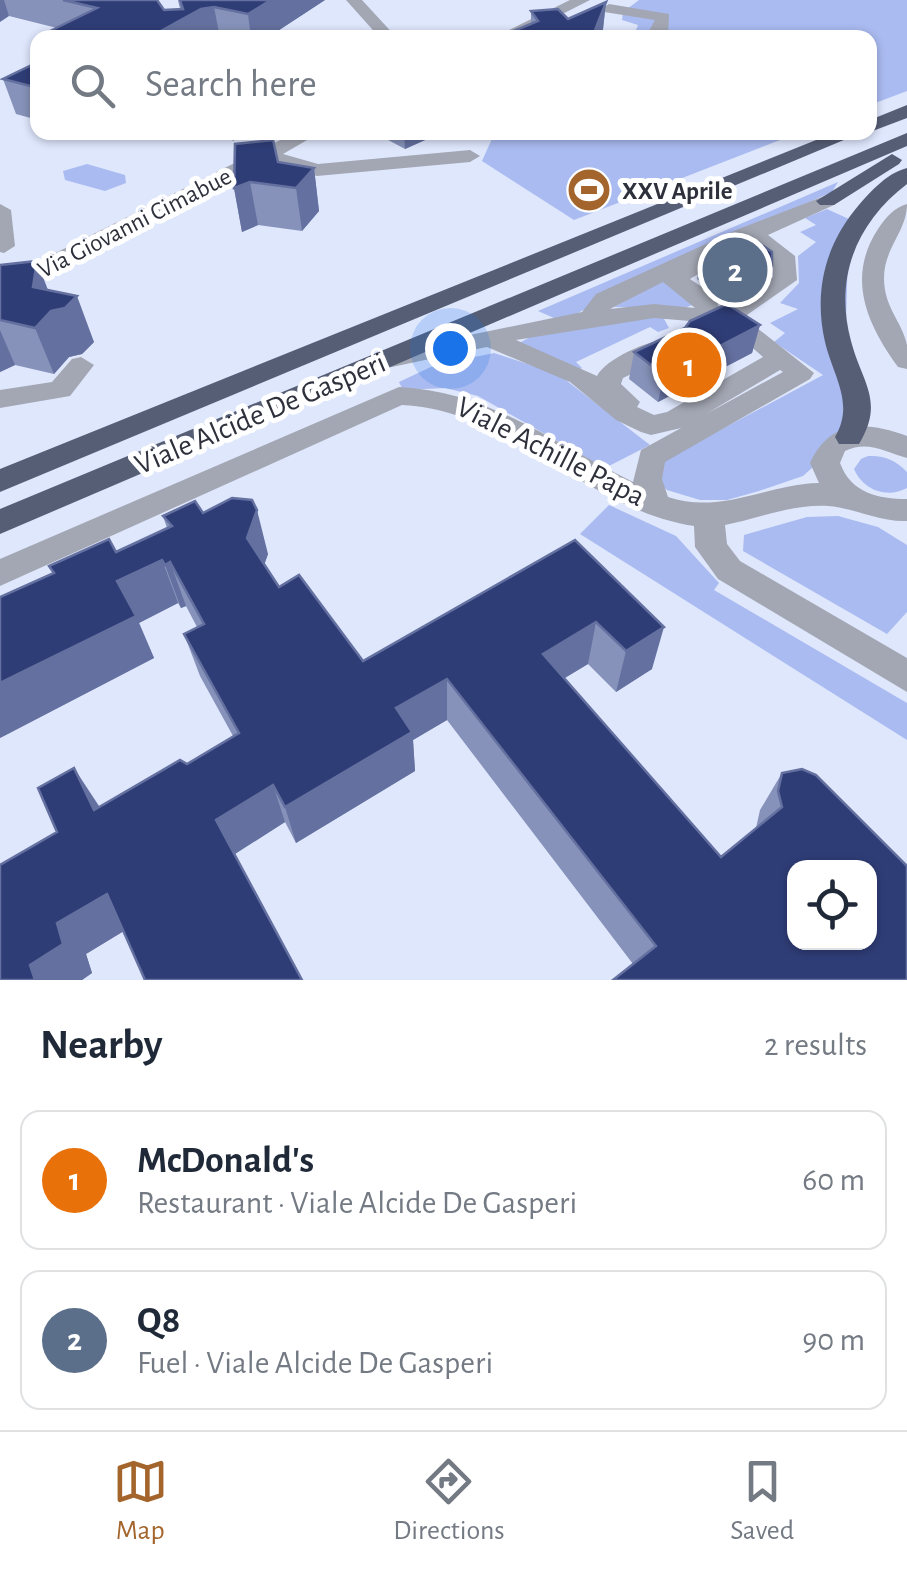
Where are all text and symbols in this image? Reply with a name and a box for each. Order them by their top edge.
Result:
search box [30,30,877,140]
icon: search [65,58,120,113]
text: Search here [145,66,317,104]
street label: Via Giovanni Cimabue [34,164,236,283]
sports icon: XXV Aprile [566,167,612,213]
place label: XXV Aprile [622,179,733,204]
pin: 2 [702,232,768,308]
your location [425,323,476,374]
pin: 1 [656,328,722,402]
street label: Viale Alcide De Gasperi [131,348,390,480]
street label: Viale Achille Papa [452,392,650,512]
map controls [787,860,877,950]
button: locate [787,860,877,950]
text: Nearby [40,1024,163,1066]
text: 2 results [764,1029,867,1061]
text: McDonald's [137,1142,314,1180]
text: 1 [69,1164,80,1196]
text: 60 m [802,1164,865,1196]
text: Restaurant · Viale Alcide De Gasperi [137,1187,577,1219]
text: Q8 [137,1302,180,1340]
text: 2 [67,1324,82,1356]
text: 90 m [802,1324,865,1356]
text: Fuel · Viale Alcide De Gasperi [137,1347,493,1379]
tab: Map [113,1454,168,1548]
tab: Directions [393,1454,505,1548]
tab: Saved [730,1454,794,1548]

